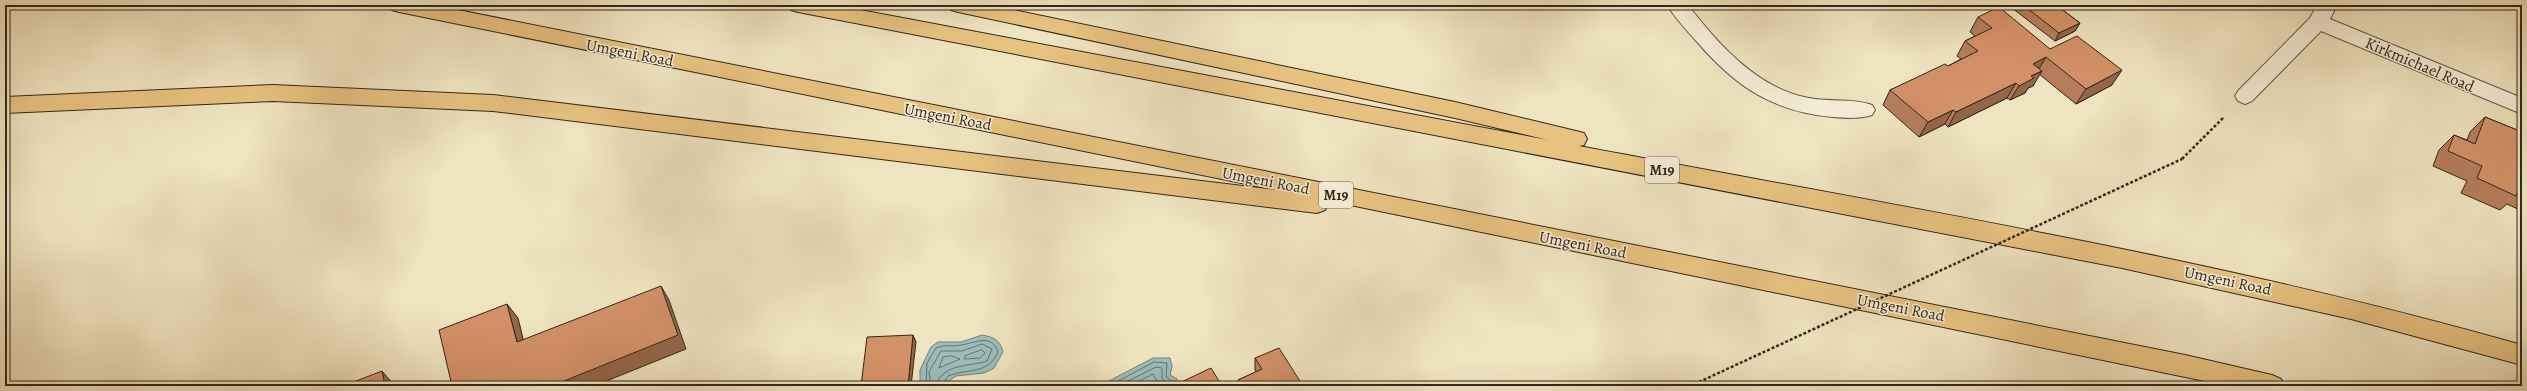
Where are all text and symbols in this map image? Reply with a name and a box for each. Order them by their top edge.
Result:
street label: Kirkmichael Road [2362,32,2478,98]
street label: Umgeni Road [584,34,676,72]
street label: Umgeni Road [902,98,994,136]
road number: M19 [1645,157,1679,183]
street label: Umgeni Road [1220,162,1312,200]
road number: M19 [1319,182,1353,208]
street label: Umgeni Road [1537,226,1629,264]
street label: Umgeni Road [2182,261,2274,301]
street label: Umgeni Road [1855,289,1947,327]

